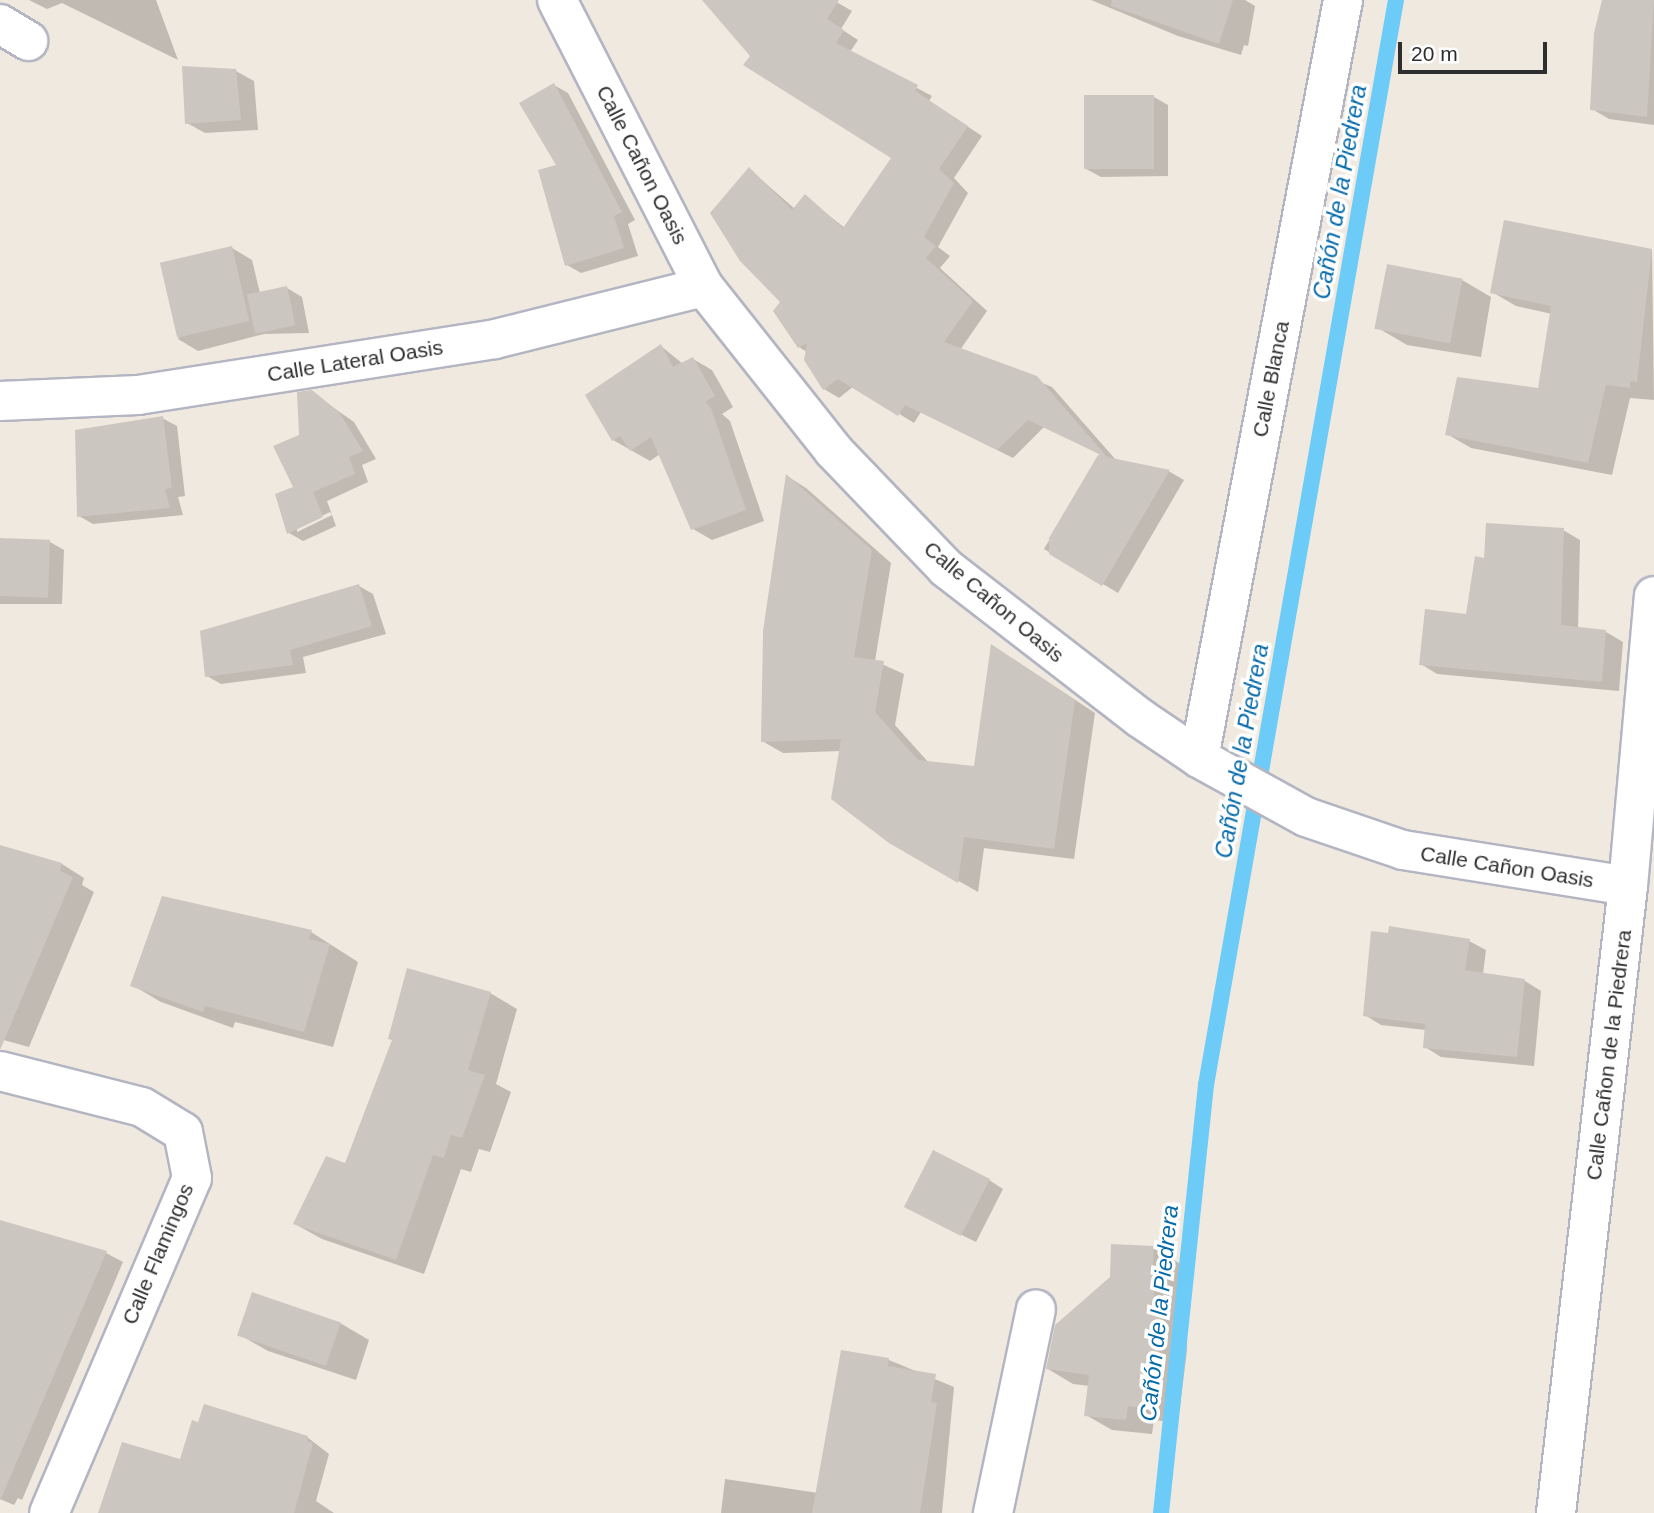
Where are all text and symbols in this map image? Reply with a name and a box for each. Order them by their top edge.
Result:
scale bar [1402,28,1551,72]
text: 20 m [1411,42,1458,65]
street label: Calle Cañon Oasis [591,81,693,249]
water label: Cañón de la Piedrera [1308,83,1372,301]
street label: Calle Blanca [1247,319,1295,439]
street label: Calle Lateral Oasis [265,335,445,387]
street label: Calle Cañon Oasis [919,536,1069,668]
water label: Cañón de la Piedrera [1210,642,1274,860]
street label: Calle Cañon Oasis [1419,841,1595,893]
street label: Calle Cañon de la Piedrera [1581,928,1637,1182]
street label: Calle Flamingos [117,1180,199,1328]
water label: Cañón de la Piedrera [1134,1203,1184,1423]

